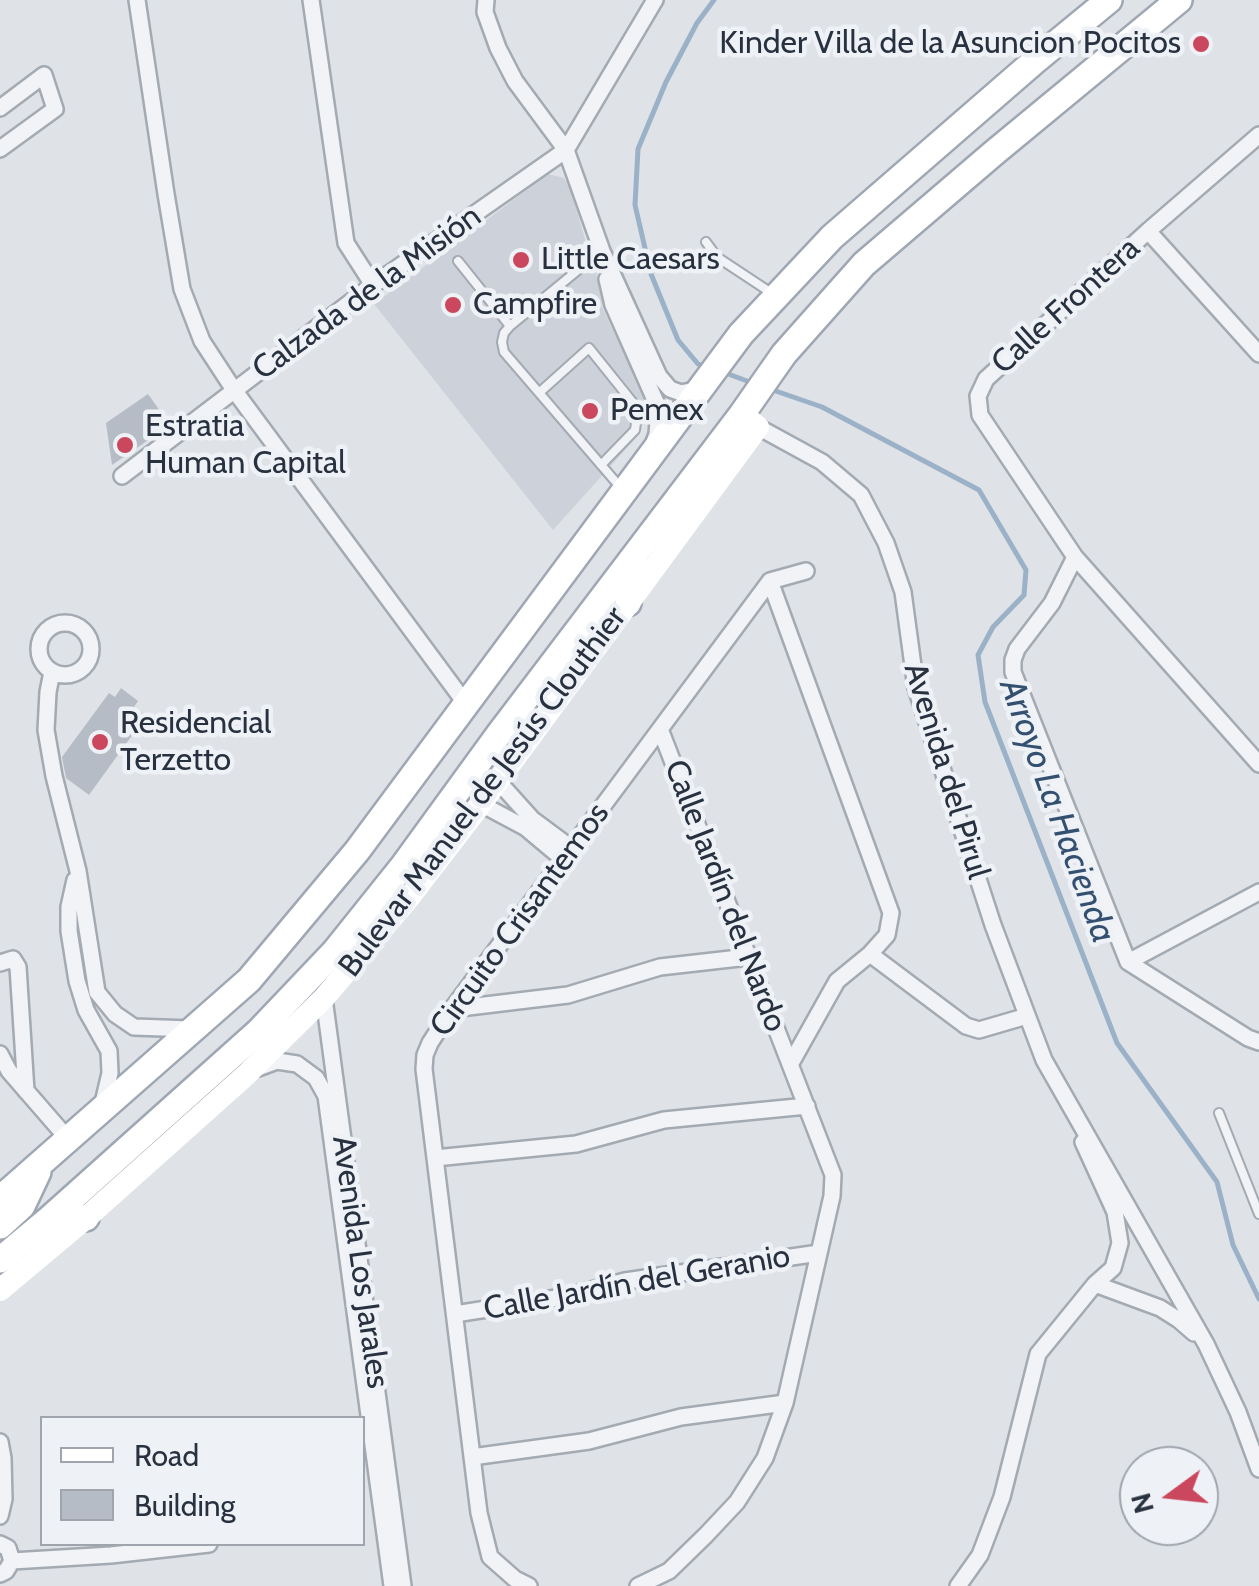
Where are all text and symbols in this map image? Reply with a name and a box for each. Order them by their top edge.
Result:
place label: Kinder Villa de la Asuncion Pocitos [719,25,1181,63]
marker: Kinder Villa de la Asuncion Pocitos [1190,33,1212,55]
street label: Calzada de la Misión [245,197,489,389]
street label: Calle Frontera [984,229,1148,383]
place label: Little Caesars [541,241,720,279]
marker: Little Caesars [510,249,532,271]
place label: Campfire [473,286,597,324]
marker: Campfire [442,294,464,316]
place label: Pemex [610,392,704,430]
marker: Pemex [579,400,601,422]
place label: Estratia Human Capital [145,408,346,483]
marker: Estratia Human Capital [114,434,136,456]
street label: Bulevar Manuel de Jesús Clouthier [331,599,635,985]
street label: Avenida del Pirul [895,658,997,884]
water label: Arroyo La Hacienda [990,673,1124,949]
place label: Residencial Terzetto [120,705,271,780]
marker: Residencial Terzetto [89,731,111,753]
street label: Calle Jardín del Nardo [656,755,794,1037]
street label: Circuito Crisantemos [422,796,618,1044]
street label: Avenida Los Jarales [323,1133,397,1391]
street label: Calle Jardín del Geranio [481,1237,793,1329]
legend [40,1416,365,1546]
text: Road [134,1437,199,1474]
north arrow [1119,1446,1219,1546]
text: Building [134,1487,236,1524]
text: N [1123,1489,1161,1517]

